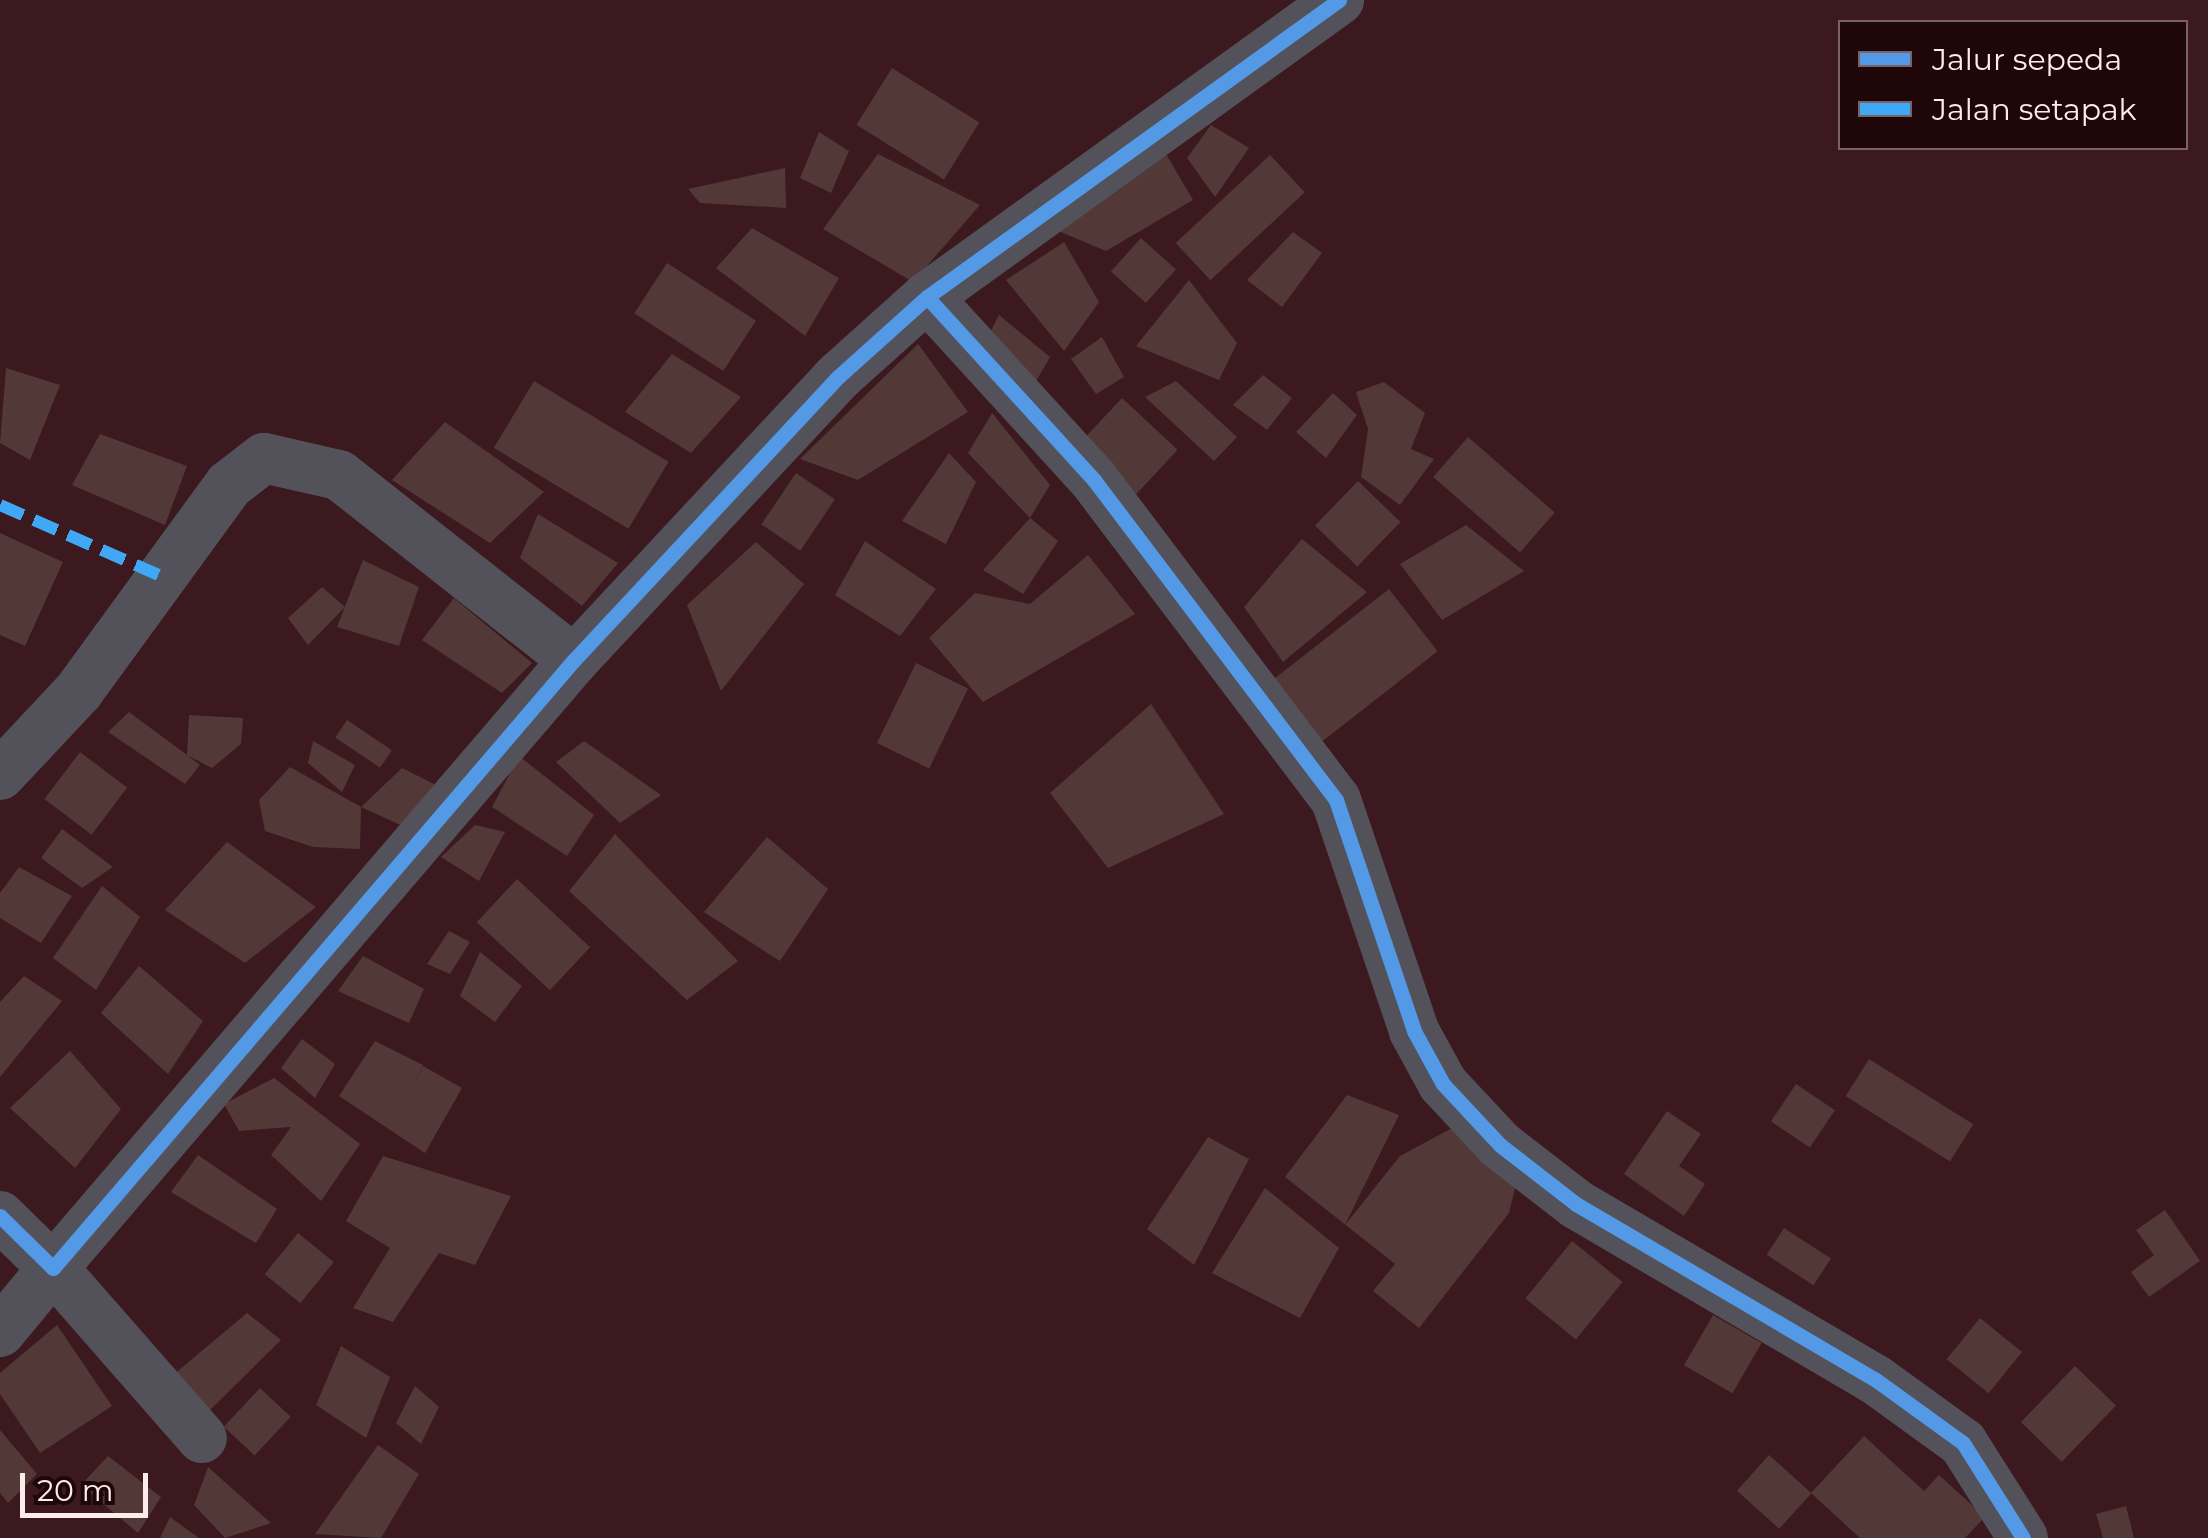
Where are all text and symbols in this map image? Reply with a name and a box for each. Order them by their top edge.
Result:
legend [1838,20,2188,150]
text: Jalur sepeda [1932,41,2122,78]
text: Jalan setapak [1932,91,2137,128]
scale bar [25,1453,152,1515]
text: 20 m [37,1472,114,1509]

